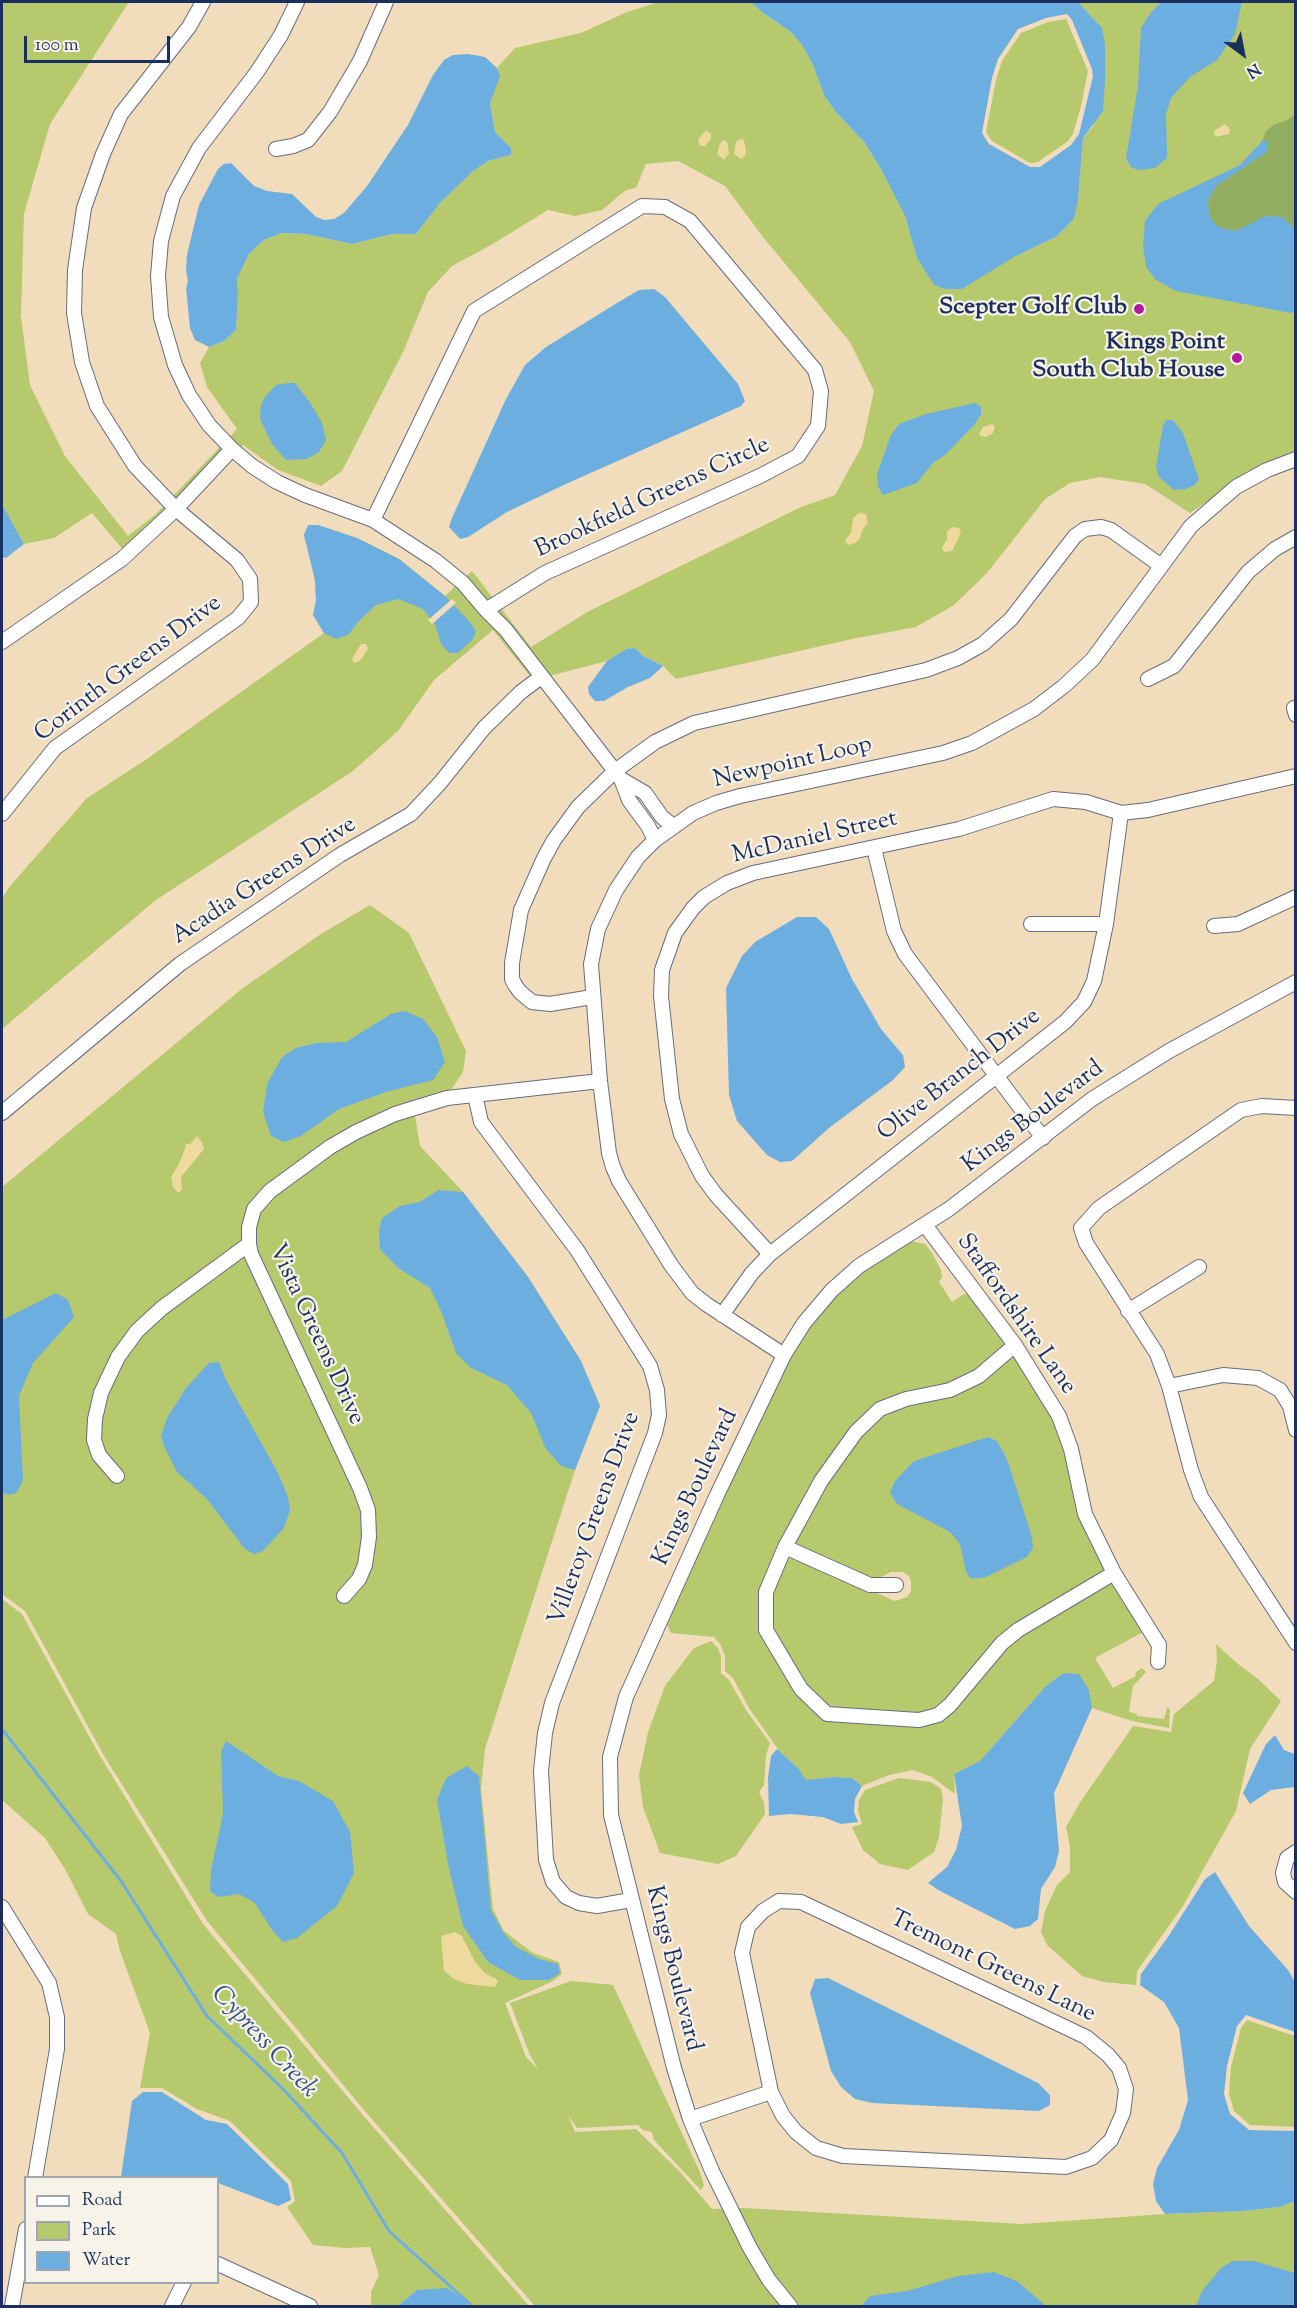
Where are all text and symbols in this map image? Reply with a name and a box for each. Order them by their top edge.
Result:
scale bar [27,24,172,62]
north arrow [1213,24,1273,84]
text: 100 m [35,33,79,59]
text: N [1241,57,1264,83]
place label: Scepter Golf Club [939,295,1127,323]
marker: Scepter Golf Club [1132,302,1146,316]
place label: Kings Point South Club House [1032,330,1225,386]
marker: Kings Point South Club House [1230,351,1244,365]
street label: Brookfield Greens Circle [531,432,775,566]
street label: Corinth Greens Drive [30,590,228,750]
street label: Newpoint Loop [711,732,875,796]
street label: McDaniel Street [730,806,900,872]
street label: Acadia Greens Drive [167,812,363,952]
street label: Olive Branch Drive [873,1003,1047,1149]
street label: Kings Boulevard [958,1055,1110,1181]
street label: Staffordshire Lane [949,1229,1081,1401]
street label: Vista Greens Drive [261,1240,369,1430]
street label: Kings Boulevard [648,1405,746,1571]
street label: Villeroy Greens Drive [544,1408,648,1630]
street label: Kings Boulevard [638,1883,706,2055]
street label: Tremont Greens Lane [884,1906,1100,2030]
water label: Cypress Creek [203,1980,323,2106]
legend [24,2176,219,2284]
text: Road [82,2188,122,2214]
text: Park [82,2218,116,2244]
text: Water [82,2248,130,2274]

